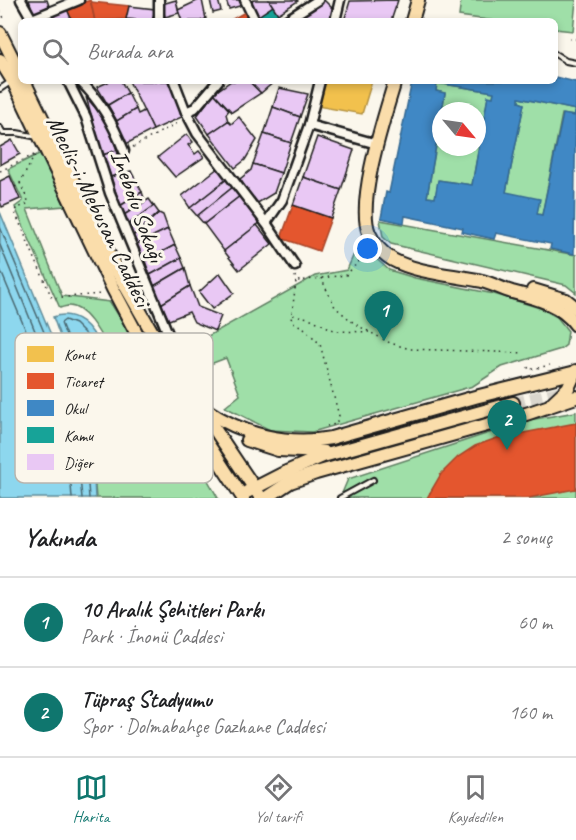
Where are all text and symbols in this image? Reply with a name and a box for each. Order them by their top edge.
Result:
search box [18,18,558,84]
icon: search [39,35,72,68]
text: Burada ara [87,37,173,65]
north arrow [432,102,486,156]
street label: Meclis-i Mebusan Caddesi [40,111,159,313]
street label: Inebolu Sokağı [104,146,173,267]
your location [353,234,382,263]
pin: 1 [364,292,404,341]
legend [15,333,213,483]
text: Konut [64,345,97,365]
text: Ticaret [64,372,105,392]
text: Okul [64,399,90,419]
pin: 2 [488,400,526,450]
text: Kamu [64,426,94,446]
text: Diğer [64,453,95,473]
text: Yakında [24,521,95,554]
text: 2 sonuç [501,525,552,550]
text: 10 Aralık Şehitleri Parkı [81,596,264,624]
text: 1 [39,610,48,635]
text: 60 m [518,610,552,635]
text: Park · İnonü Caddesi [81,624,222,649]
text: Tüpraş Stadyumu [81,686,212,714]
text: 2 [39,700,48,725]
text: 160 m [509,700,552,725]
text: Spor · Dolmabahçe Gazhane Caddesi [81,714,325,739]
tab: Harita [73,771,109,827]
tab: Yol tarifi [255,771,302,827]
tab: Kaydedilen [448,771,503,827]

